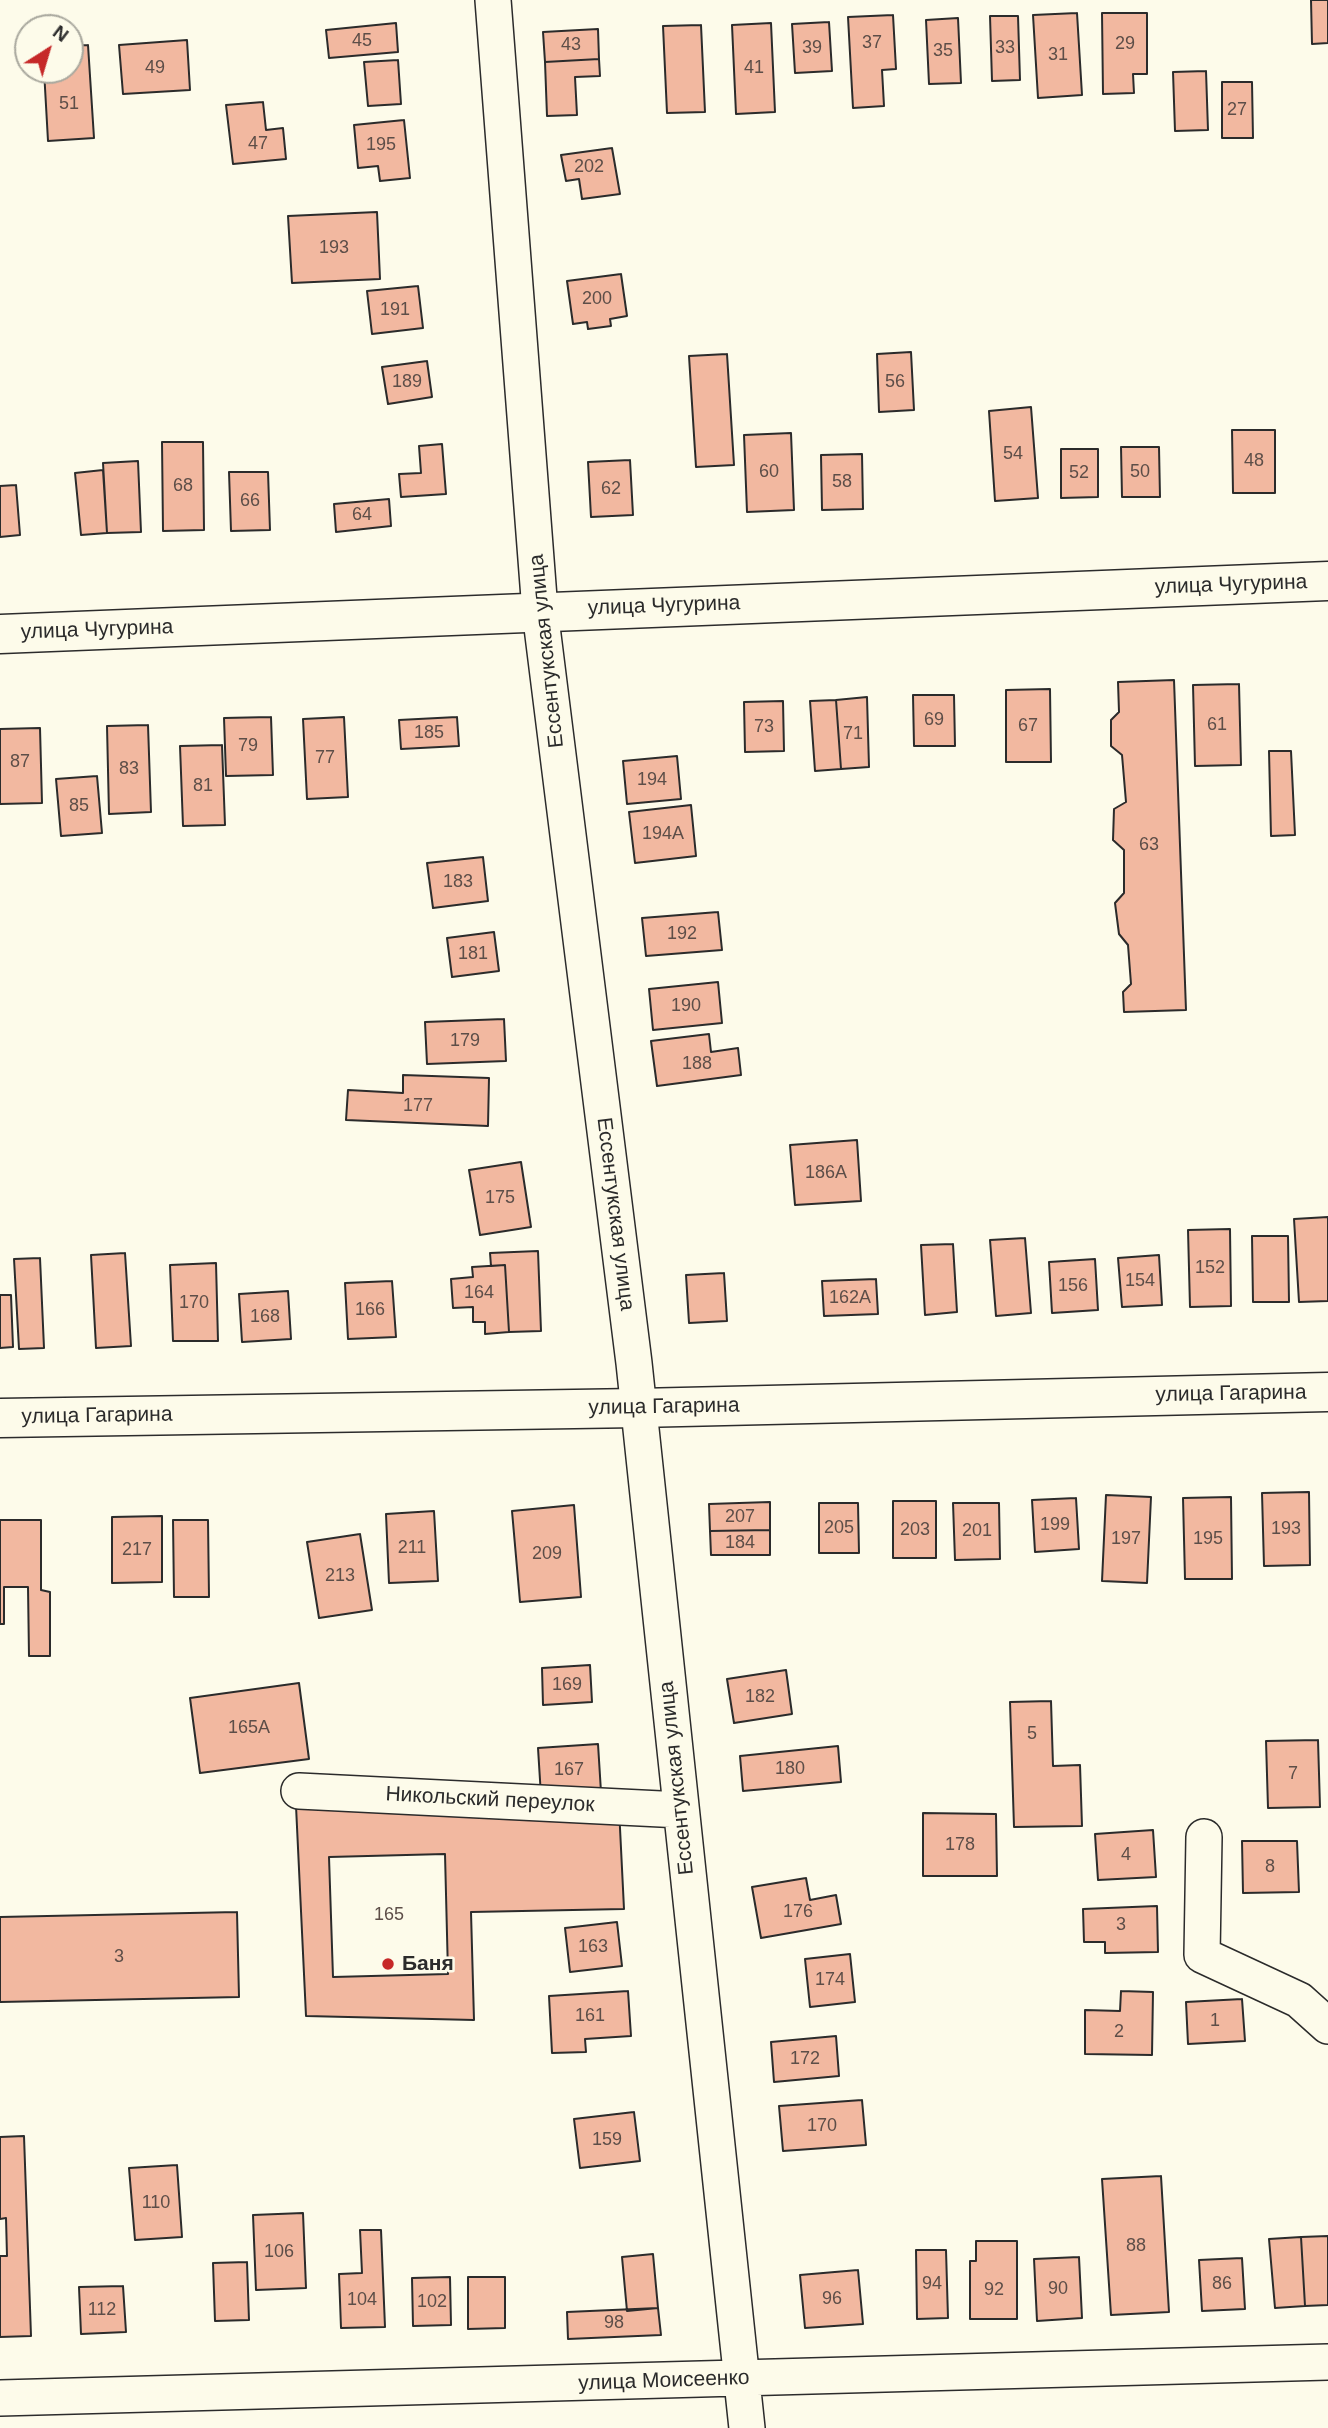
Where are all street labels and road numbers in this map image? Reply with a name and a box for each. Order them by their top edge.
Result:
street label: Ессентукская улица [524,553,570,749]
street label: улица Чугурина [1154,570,1308,600]
street label: улица Чугурина [587,591,741,621]
street label: улица Чугурина [20,615,174,645]
street label: Ессентукская улица [591,1116,639,1312]
street label: улица Гагарина [1155,1380,1307,1408]
street label: улица Гагарина [588,1393,740,1421]
street label: улица Гагарина [21,1402,173,1430]
street label: Ессентукская улица [654,1680,700,1876]
street label: Никольский переулок [385,1782,595,1818]
street label: улица Моисеенко [578,2365,750,2397]

